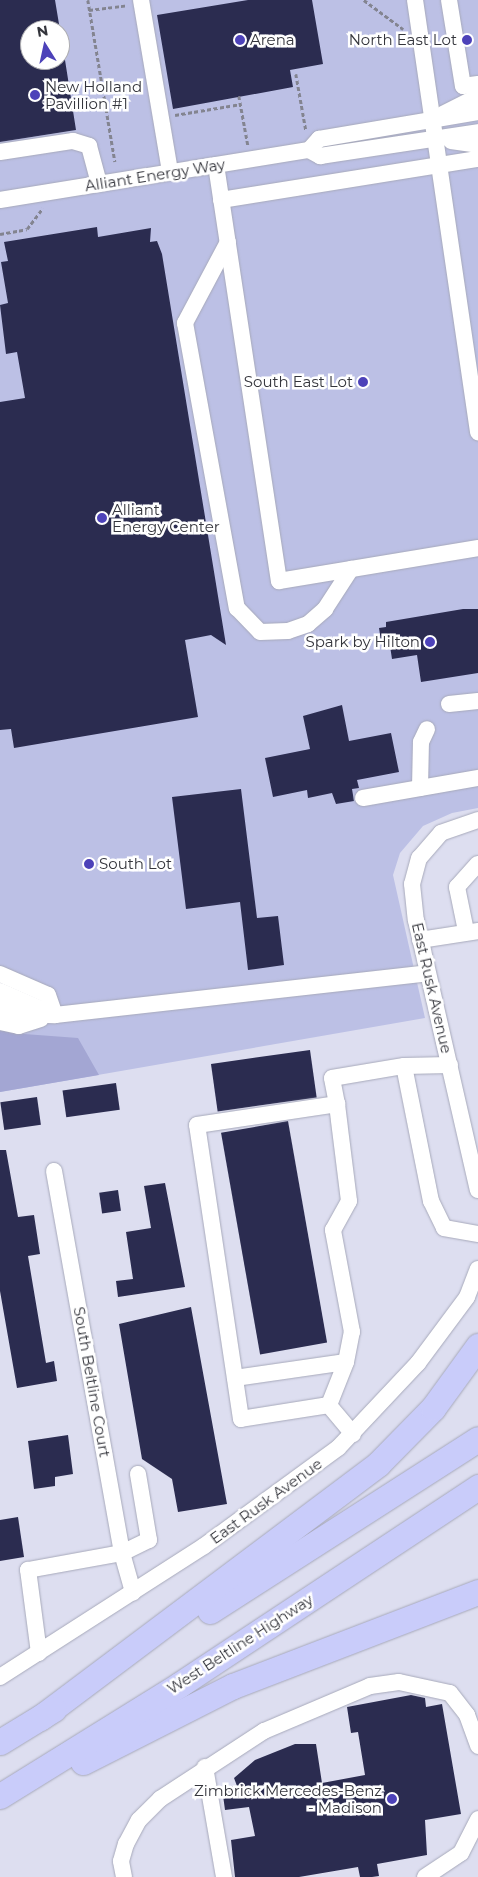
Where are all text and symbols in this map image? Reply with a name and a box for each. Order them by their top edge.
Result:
north arrow [20,20,70,70]
text: N [35,21,50,41]
place label: Arena [250,31,295,49]
place label: North East Lot [349,31,457,49]
marker: Arena [234,34,246,46]
marker: North East Lot [461,34,473,46]
place label: New Holland Pavillion #1 [45,77,142,112]
marker: New Holland Pavillion #1 [29,89,41,101]
street label: Alliant Energy Way [84,155,226,195]
place label: South East Lot [244,373,353,391]
marker: South East Lot [357,376,369,388]
place label: Alliant Energy Center [112,500,220,535]
marker: Alliant Energy Center [96,512,108,524]
place label: Spark by Hilton [306,633,420,651]
marker: Spark by Hilton [424,636,436,648]
place label: South Lot [99,855,172,873]
marker: South Lot [83,858,95,870]
street label: East Rusk Avenue [408,921,456,1055]
street label: South Beltline Court [70,1305,114,1459]
street label: East Rusk Avenue [207,1454,325,1548]
street label: West Beltline Highway [164,1590,316,1698]
place label: Zimbrick Mercedes-Benz - Madison [194,1781,382,1816]
marker: Zimbrick Mercedes-Benz - Madison [386,1793,398,1805]

